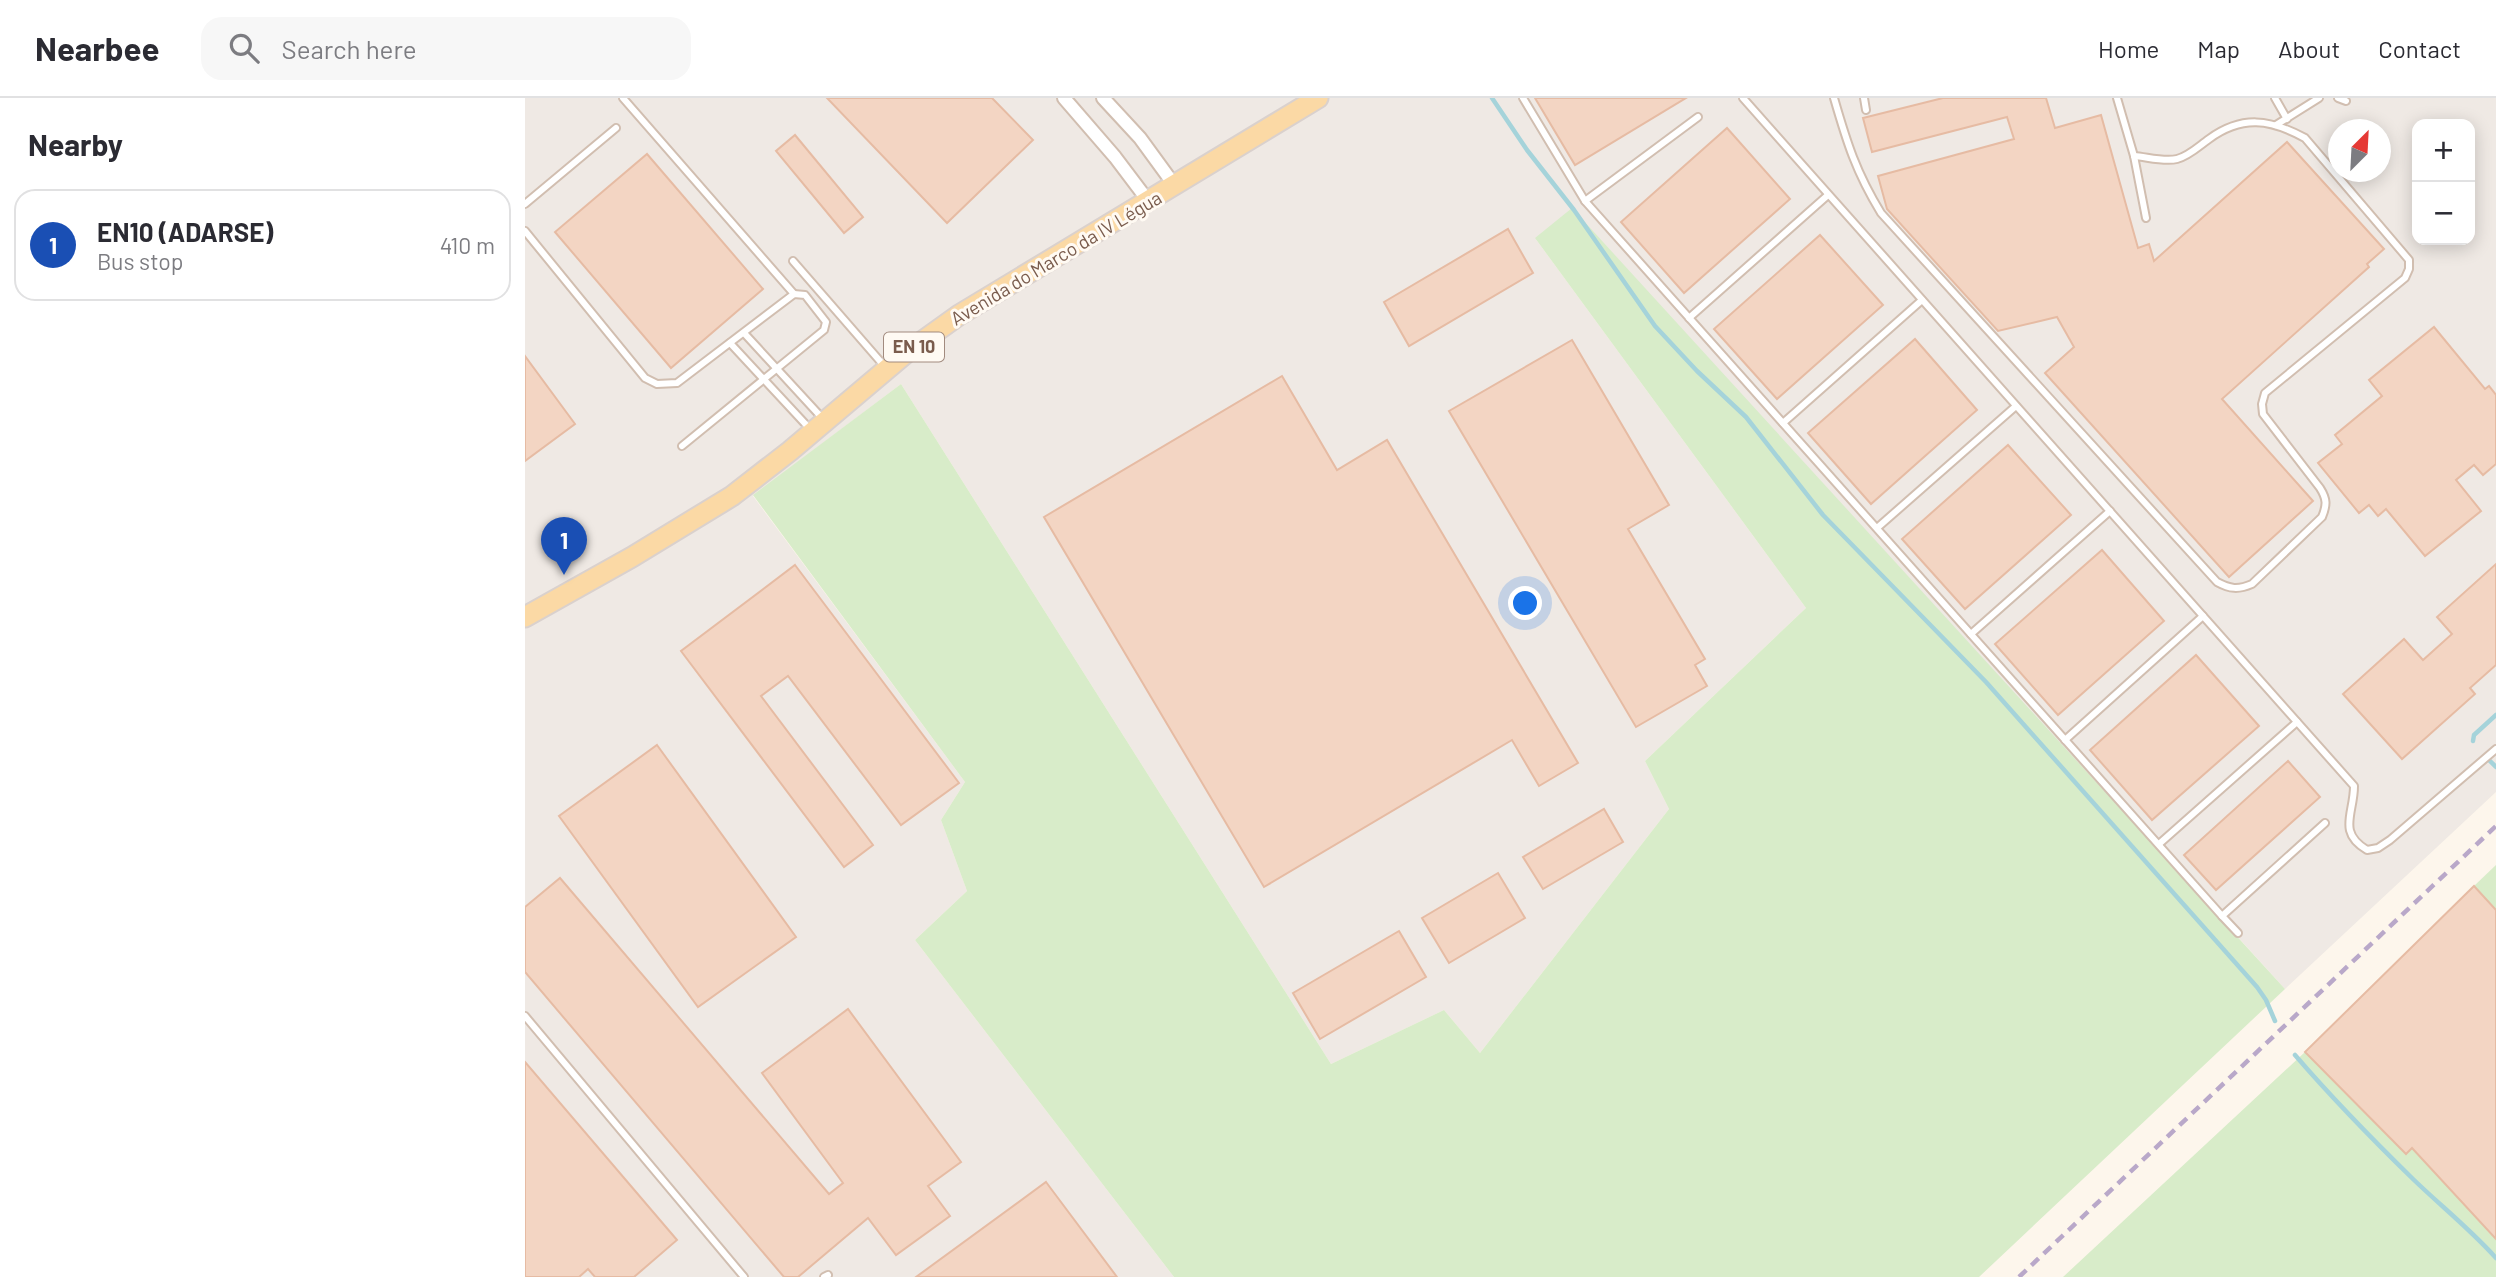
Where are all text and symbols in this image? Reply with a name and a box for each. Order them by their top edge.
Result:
search box [201,17,691,80]
text: Nearbee [35,28,159,68]
icon: search [225,29,263,67]
text: Search here [281,33,417,64]
text: Home [2098,34,2159,63]
text: Map [2197,34,2240,63]
text: About [2278,34,2340,63]
text: Contact [2378,34,2461,63]
north arrow [2328,119,2391,182]
map controls [2412,119,2475,245]
button: + [2412,119,2475,182]
text: Nearby [28,126,123,162]
button: − [2412,182,2475,245]
street label: Avenida do Marco da IV Légua [946,185,1165,330]
text: EN10 (ADARSE) [97,216,273,247]
text: 1 [49,231,57,259]
text: 410 m [440,231,495,259]
text: Bus stop [97,247,183,275]
road number: EN 10 [884,332,944,362]
pin: 1 [541,517,587,575]
your location [1508,586,1542,620]

